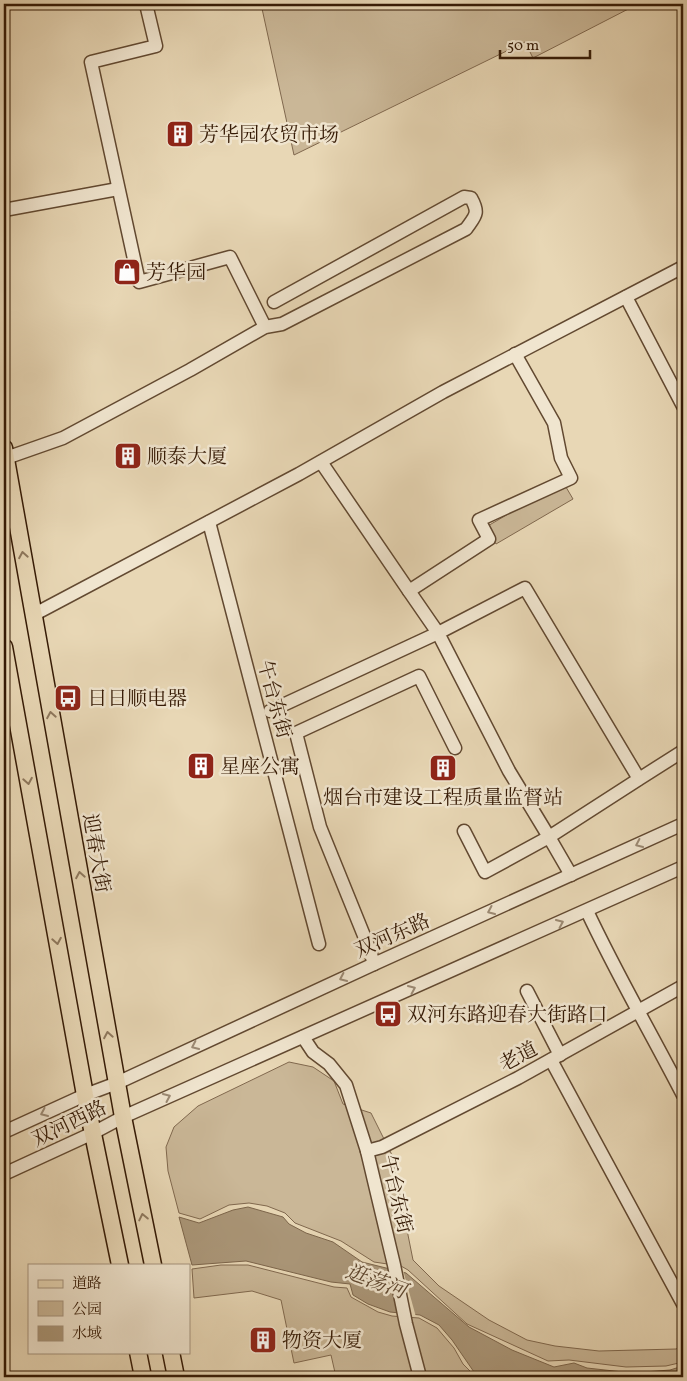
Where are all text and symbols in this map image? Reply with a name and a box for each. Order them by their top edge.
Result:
scale bar [500,28,590,60]
text: 50 m [507,36,539,57]
building icon: 芳华园农贸市场 [165,119,195,149]
place label: 芳华园农贸市场 [199,122,339,150]
shop icon: 芳华园 [112,257,142,287]
place label: 芳华园 [146,260,206,288]
building icon: 顺泰大厦 [113,441,143,471]
place label: 顺泰大厦 [147,444,227,472]
one-way arrow [18,550,28,559]
street label: 午台东街 [249,657,297,742]
bus stop icon: 日日顺电器 [53,683,83,713]
place label: 日日顺电器 [87,686,187,714]
one-way arrow [46,710,56,719]
building icon: 星座公寓 [186,751,216,781]
building icon: 烟台市建设工程质量监督站 [428,753,458,783]
place label: 星座公寓 [220,754,300,782]
one-way arrow [22,777,33,785]
place label: 烟台市建设工程质量监督站 [323,785,563,813]
street label: 迎春大街 [74,812,116,895]
one-way arrow [635,838,644,849]
one-way arrow [75,870,85,879]
one-way arrow [487,905,496,916]
street label: 双河东路 [351,908,435,966]
one-way arrow [555,918,564,929]
one-way arrow [51,937,62,945]
one-way arrow [339,972,348,983]
one-way arrow [407,984,416,995]
bus stop icon: 双河东路迎春大街路口 [373,999,403,1029]
place label: 双河东路迎春大街路口 [407,1002,607,1030]
one-way arrow [104,1030,114,1039]
street label: 老道 [495,1036,543,1080]
one-way arrow [191,1040,200,1051]
one-way arrow [162,1093,171,1104]
street label: 双河西路 [28,1095,112,1155]
one-way arrow [40,1107,49,1118]
street label: 午台东街 [372,1152,418,1237]
one-way arrow [138,1213,149,1221]
water label: 逛荡河 [341,1258,414,1308]
legend [28,1264,190,1354]
text: 道路 [72,1274,102,1295]
text: 公园 [72,1300,102,1321]
text: 水域 [72,1324,102,1345]
building icon: 物资大厦 [248,1325,278,1355]
place label: 物资大厦 [282,1328,362,1356]

